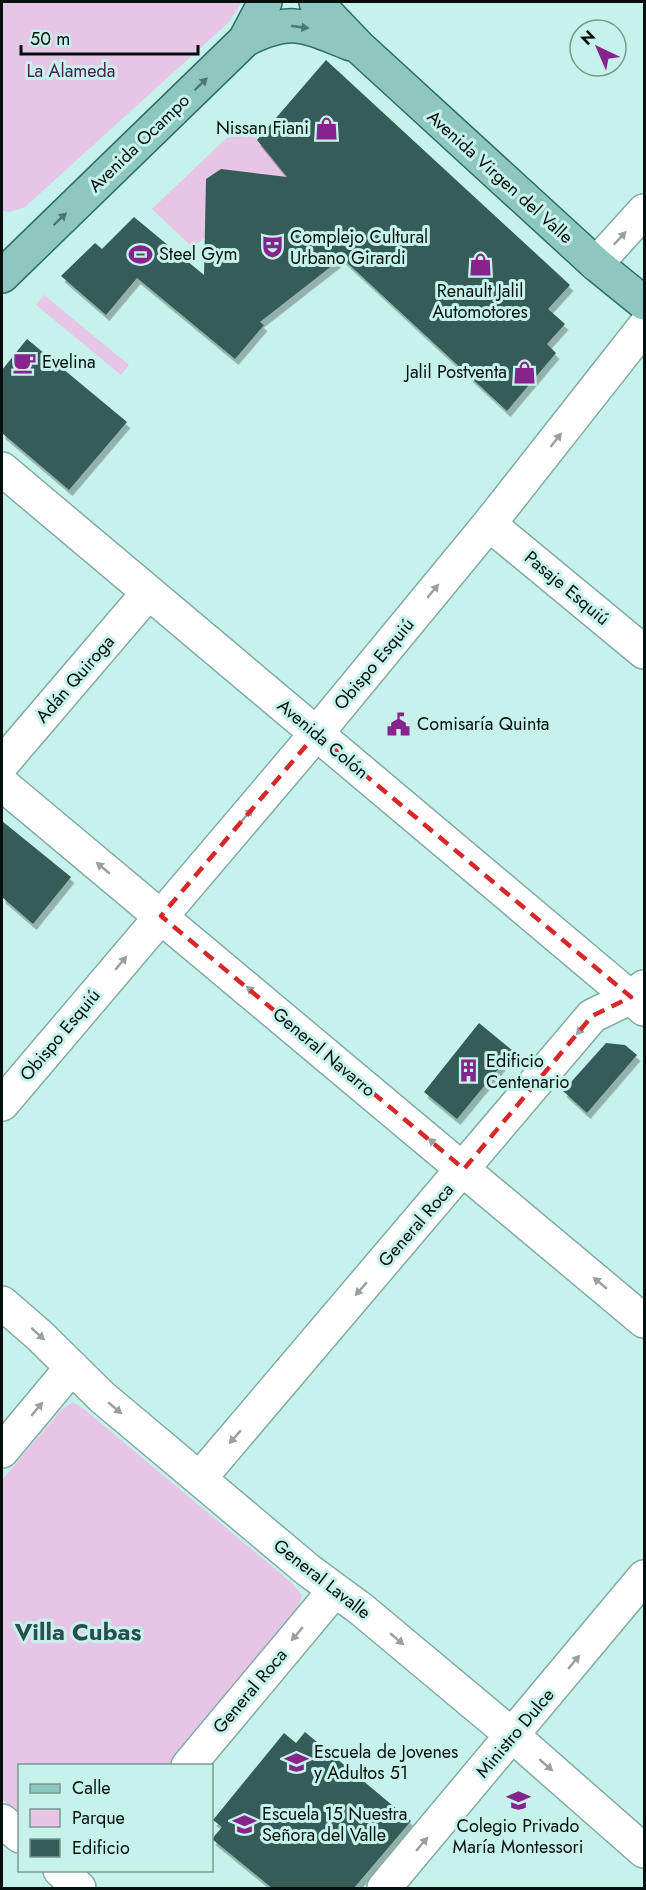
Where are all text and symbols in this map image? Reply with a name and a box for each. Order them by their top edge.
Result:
scale bar [21,18,198,56]
north arrow [568,18,628,78]
one-way arrow [291,23,310,32]
text: N [575,25,600,50]
text: 50 m [30,26,70,52]
park label: La Alameda [26,58,116,84]
one-way arrow [193,77,207,91]
street label: Avenida Ocampo [83,88,196,198]
street label: Avenida Virgen del Valle [421,104,579,250]
place label: Nissan Fiani [216,115,309,141]
shop icon: Nissan Fiani [314,115,340,141]
one-way arrow [53,212,68,226]
place label: Complejo Cultural Urbano Girardi [290,224,428,271]
one-way arrow [613,230,627,245]
theatre icon: Complejo Cultural Urbano Girardi [259,234,285,260]
sports icon: Steel Gym [128,241,154,267]
place label: Steel Gym [159,241,237,267]
shop icon: Renault Jalil Automotores [467,252,493,278]
place label: Renault Jalil Automotores [432,278,528,325]
cafe icon: Evelina [11,349,37,375]
place label: Evelina [42,349,96,375]
place label: Jalil Postventa [404,359,507,385]
shop icon: Jalil Postventa [512,359,538,385]
one-way arrow [549,432,561,447]
street label: Pasaje Esquiú [519,545,615,631]
one-way arrow [427,584,439,599]
street label: Obispo Esquiú [328,612,420,716]
street label: Adán Quiroga [30,629,120,729]
street label: Avenida Colón [272,693,374,785]
public building icon: Comisaría Quinta [386,711,412,737]
place label: Comisaría Quinta [417,711,549,737]
one-way arrow [240,808,253,823]
one-way arrow [95,862,110,874]
one-way arrow [114,955,127,971]
street label: Obispo Esquiú [14,983,106,1087]
one-way arrow [245,986,261,999]
street label: General Navarro [267,1001,381,1103]
one-way arrow [576,1020,589,1036]
place label: Edificio Centenario [486,1048,570,1095]
building icon: Edificio Centenario [455,1058,481,1084]
one-way arrow [427,1138,442,1151]
street label: General Roca [372,1177,460,1273]
one-way arrow [593,1277,608,1290]
one-way arrow [355,1281,368,1297]
one-way arrow [30,1327,45,1340]
one-way arrow [107,1401,122,1413]
one-way arrow [30,1402,43,1417]
one-way arrow [229,1429,242,1444]
street label: General Lavalle [268,1533,376,1625]
district label: Villa Cubas [14,1614,141,1649]
one-way arrow [291,1627,304,1642]
one-way arrow [389,1632,404,1645]
street label: General Roca [207,1643,293,1739]
one-way arrow [567,1654,580,1670]
street label: Ministro Dulce [470,1683,560,1783]
place label: Escuela de Jovenes y Adultos 51 [314,1739,458,1786]
school or university icon: Escuela de Jovenes y Adultos 51 [283,1749,309,1775]
one-way arrow [538,1758,553,1771]
legend [18,1764,213,1872]
text: Calle [72,1775,111,1801]
school or university icon: Colegio Privado María Montessori [505,1787,531,1813]
place label: Escuela 15 Nuestra Señora del Valle [262,1801,407,1848]
text: Parque [72,1805,125,1831]
school or university icon: Escuela 15 Nuestra Señora del Valle [231,1811,257,1837]
place label: Colegio Privado María Montessori [453,1813,583,1860]
text: Edificio [72,1835,130,1861]
one-way arrow [415,1836,428,1852]

